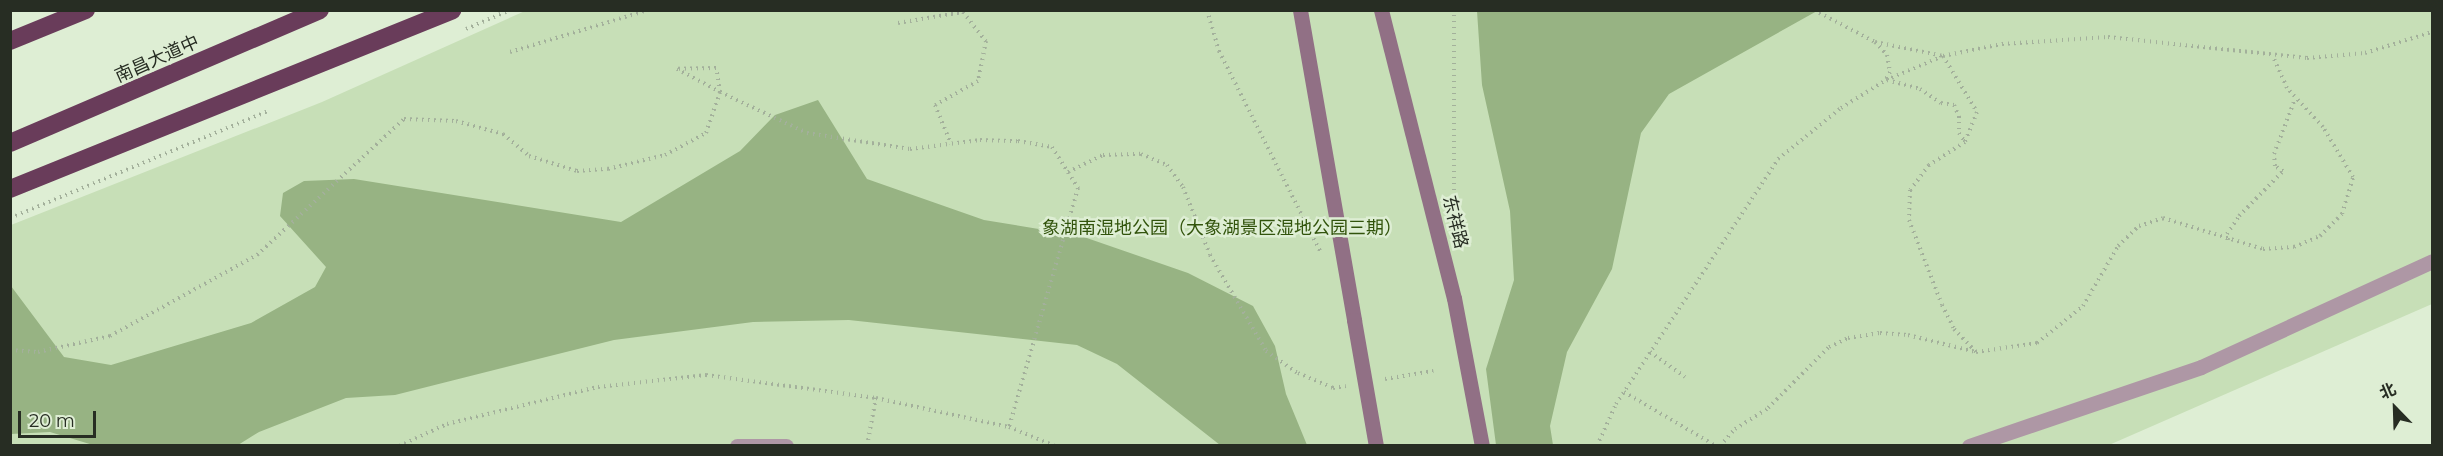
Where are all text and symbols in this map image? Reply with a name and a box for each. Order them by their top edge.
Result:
street label: 南昌大道中 [111,31,203,87]
street label: 东祥路 [1438,193,1472,251]
park label: 象湖南湿地公园（大象湖景区湿地公园三期） [1042,217,1402,239]
north arrow [2365,378,2425,438]
text: 北 [2377,379,2399,403]
scale bar [21,399,99,437]
text: 20 m [29,410,75,432]

